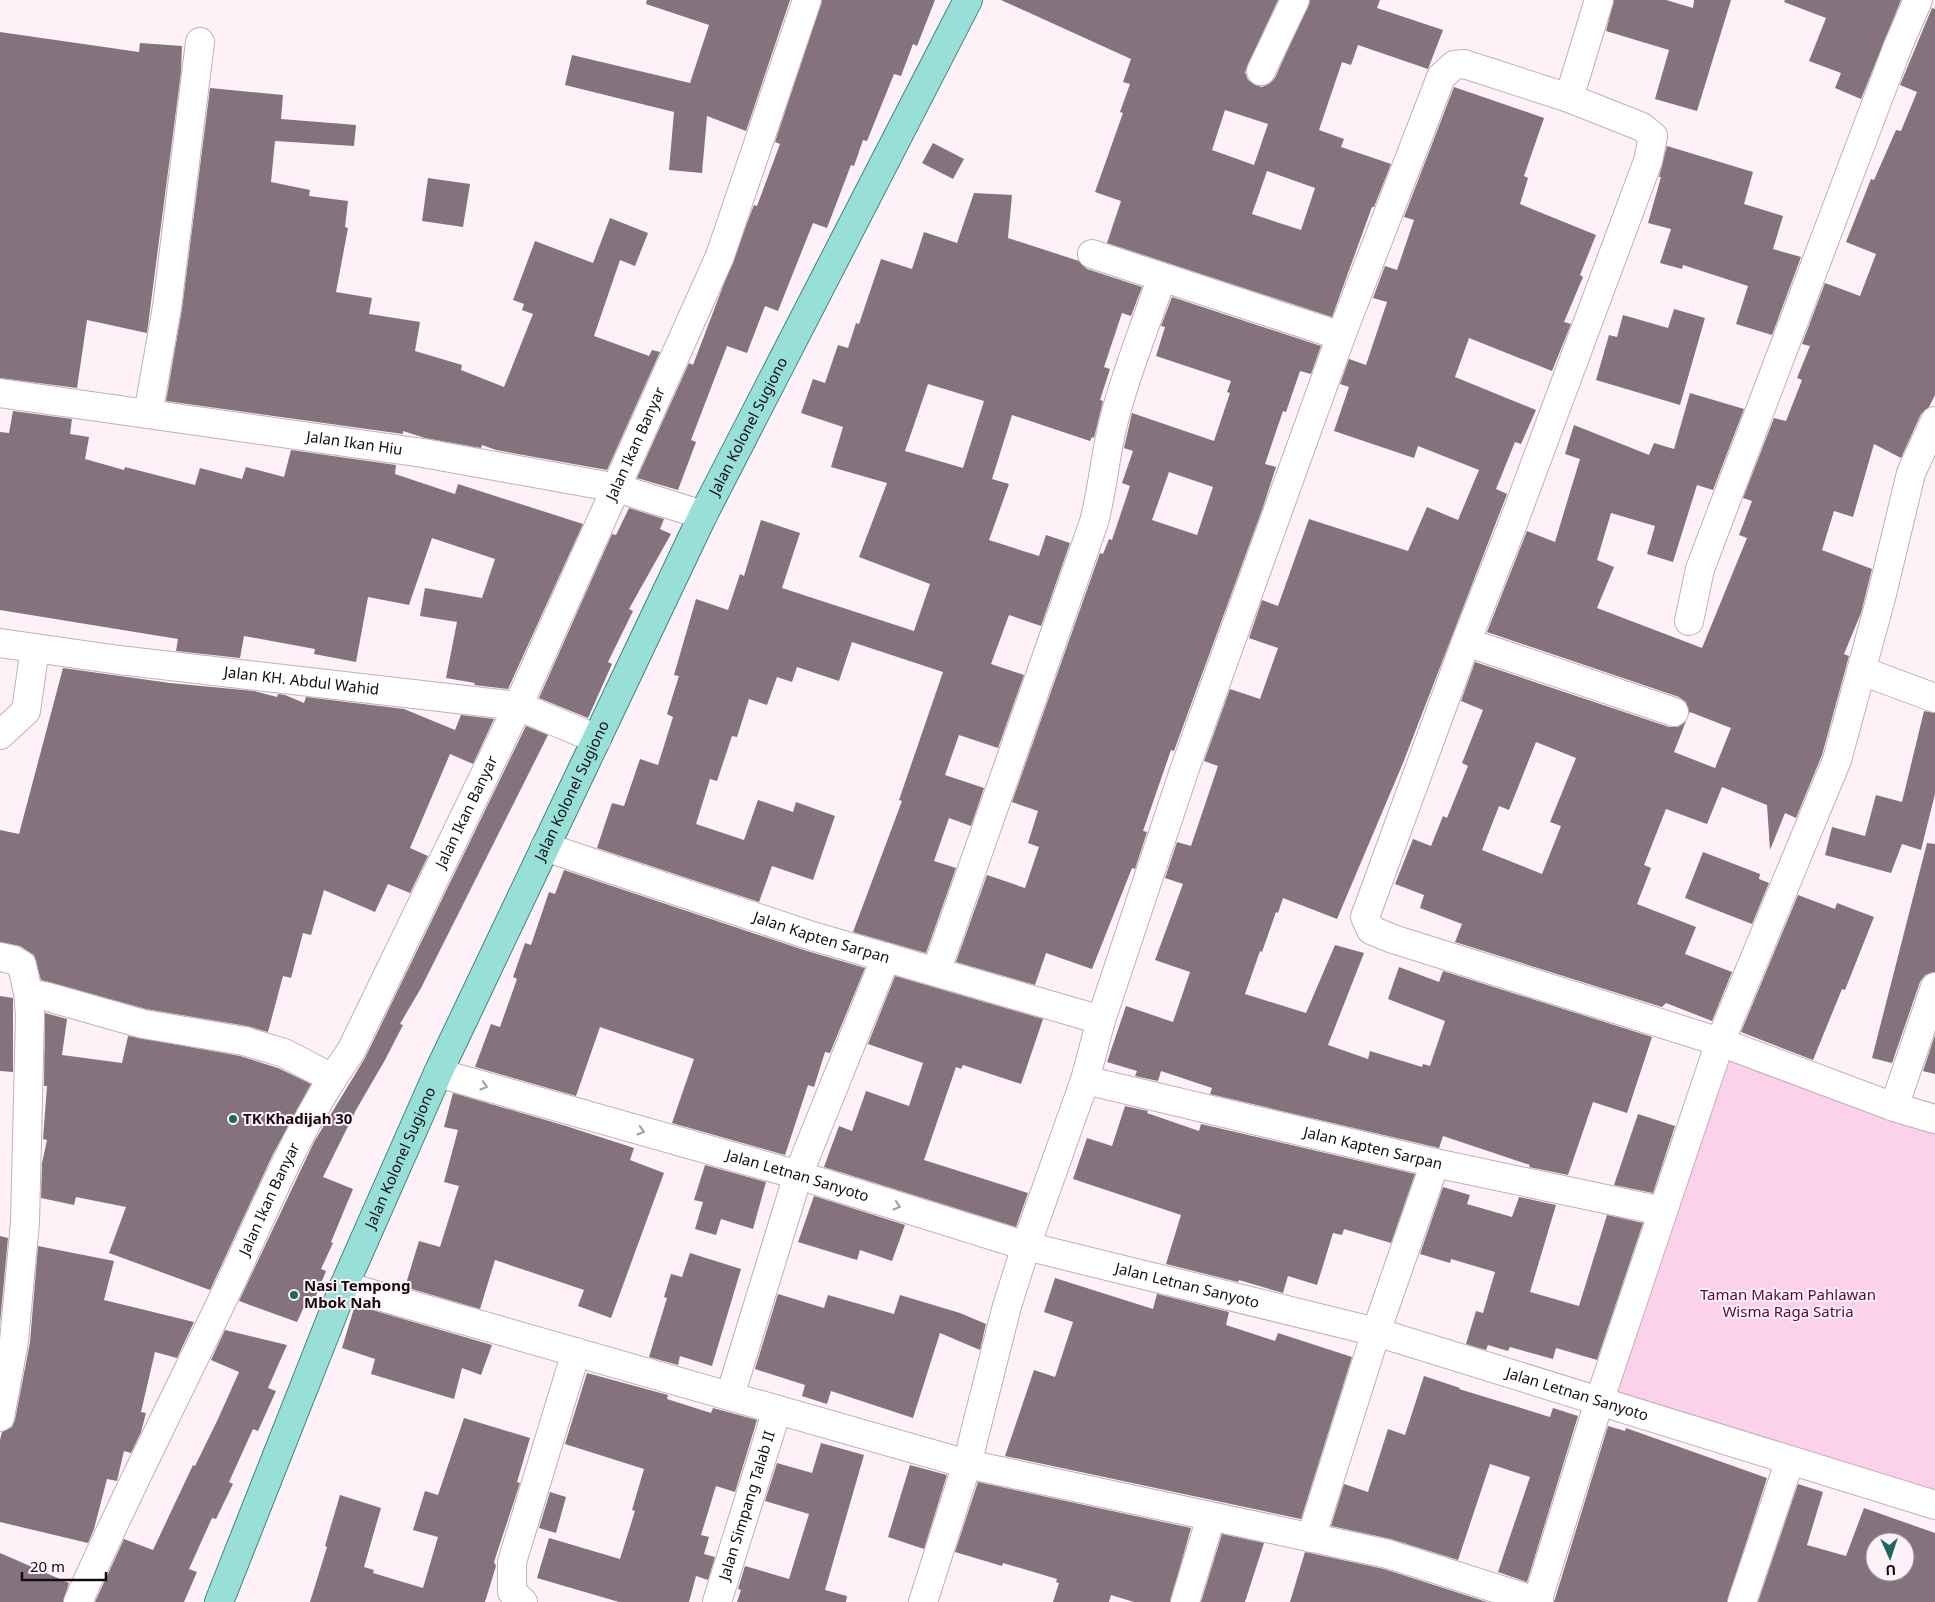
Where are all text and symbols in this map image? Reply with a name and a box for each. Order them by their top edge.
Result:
street label: Jalan Kolonel Sugiono [703,353,792,500]
street label: Jalan Ikan Banyar [600,384,669,505]
street label: Jalan Ikan Hiu [303,425,404,459]
street label: Jalan KH. Abdul Wahid [221,661,380,699]
street label: Jalan Kolonel Sugiono [528,717,613,866]
street label: Jalan Ikan Banyar [429,752,501,873]
street label: Jalan Kapten Sarpan [749,906,892,967]
one-way arrow [480,1081,488,1091]
street label: Jalan Kolonel Sugiono [359,1083,440,1233]
place label: TK Khadijah 30 [243,1108,353,1128]
marker: TK Khadijah 30 [227,1113,239,1125]
street label: Jalan Kapten Sarpan [1300,1121,1444,1173]
one-way arrow [636,1125,644,1135]
street label: Jalan Ikan Banyar [233,1139,304,1260]
street label: Jalan Letnan Sanyoto [722,1144,872,1206]
one-way arrow [893,1201,901,1211]
street label: Jalan Letnan Sanyoto [1111,1257,1262,1312]
place label: Nasi Tempong Mbok Nah [304,1275,410,1312]
park label: Taman Makam Pahlawan Wisma Raga Satria [1700,1284,1876,1321]
marker: Nasi Tempong Mbok Nah [288,1289,300,1301]
street label: Jalan Letnan Sanyoto [1502,1361,1651,1425]
street label: Jalan Simpang Talab II [713,1428,779,1584]
north arrow [1865,1532,1915,1582]
scale bar [22,1550,106,1582]
text: 20 m [30,1556,65,1576]
text: U [1885,1561,1896,1580]

